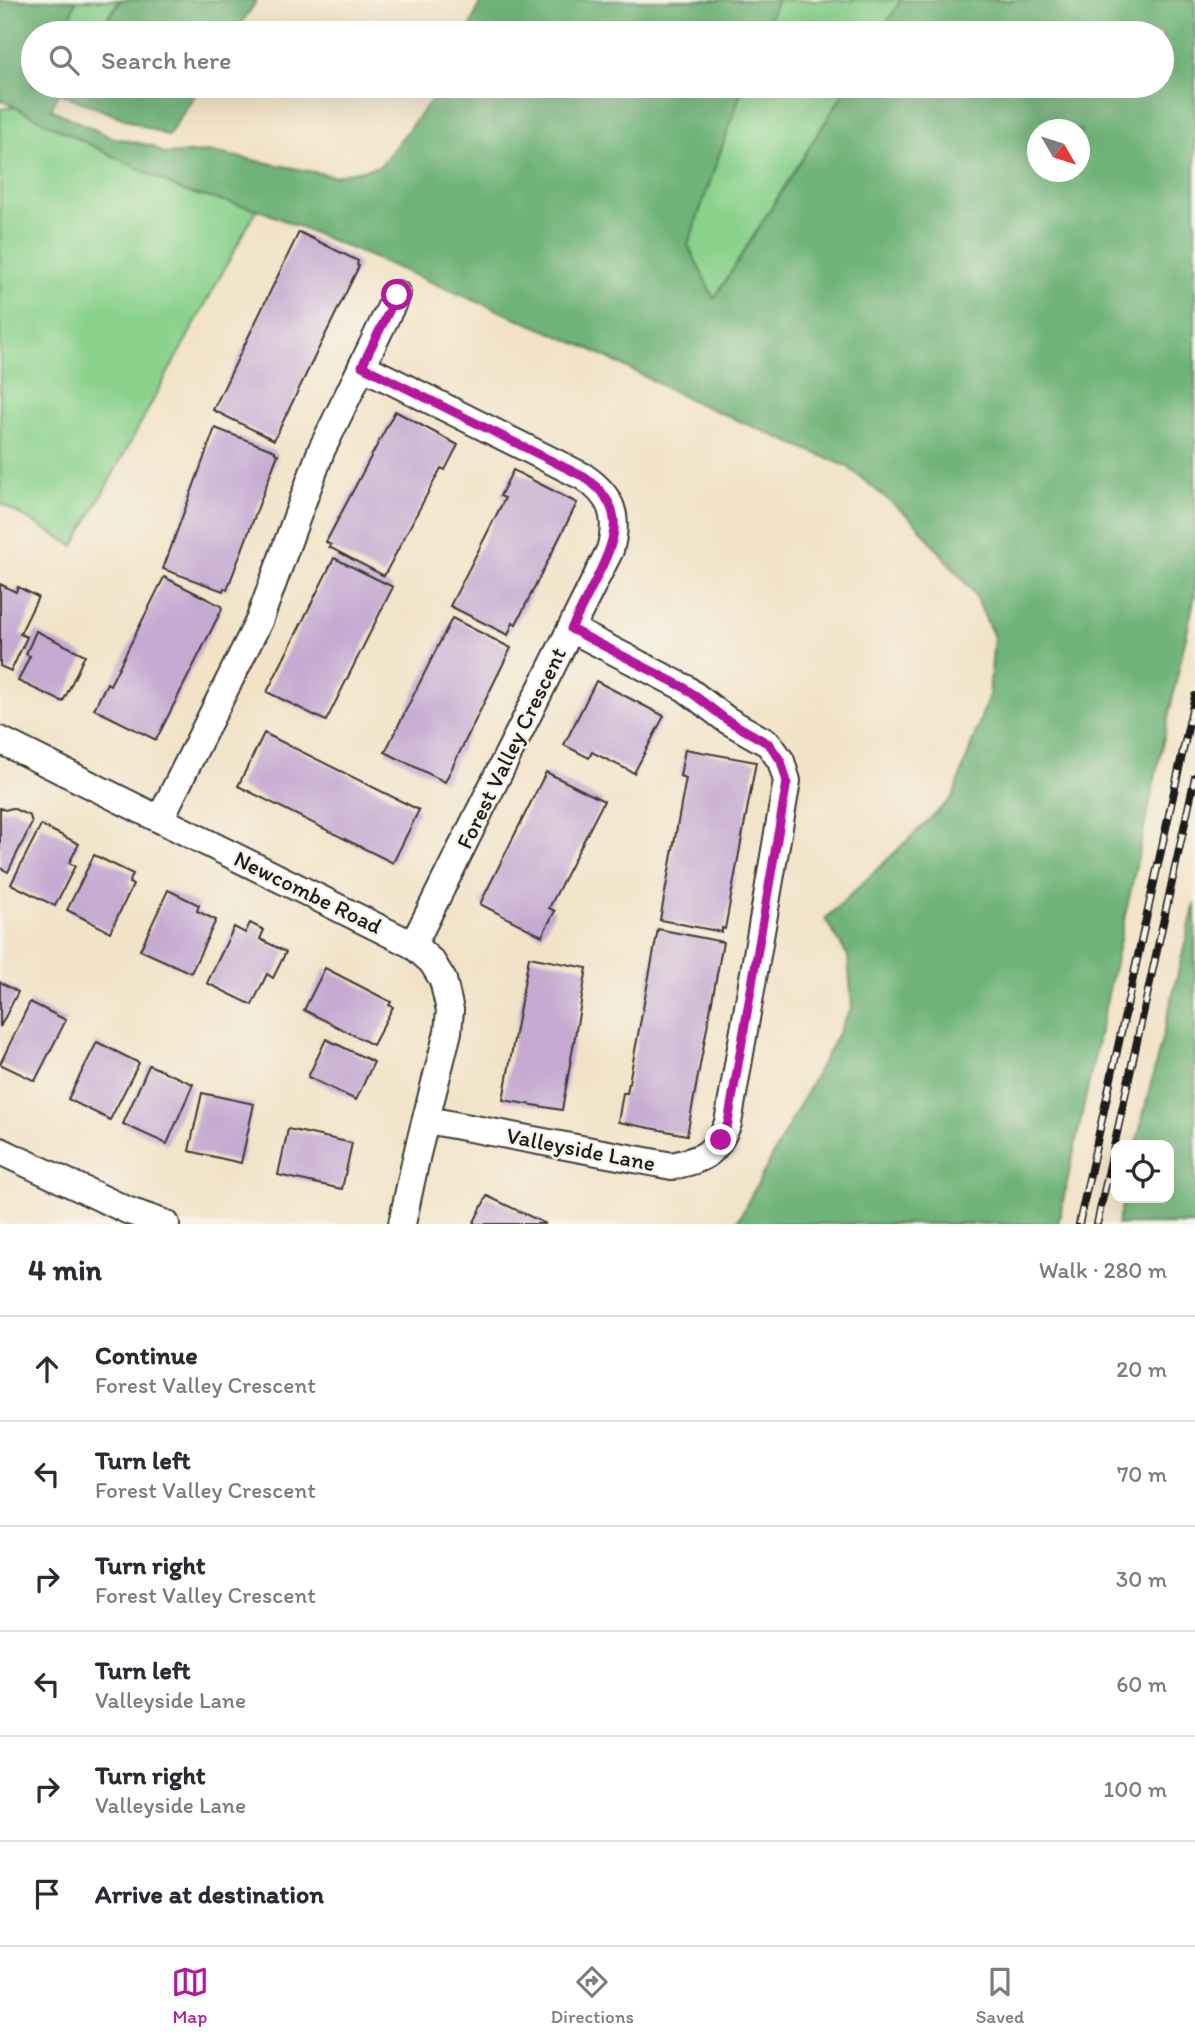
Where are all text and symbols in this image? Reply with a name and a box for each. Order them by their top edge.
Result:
search box [21,21,1174,98]
icon: search [45,41,83,79]
text: Search here [101,44,231,76]
north arrow [1027,119,1090,182]
route start [381,279,412,310]
street label: Forest Valley Crescent [450,642,572,853]
street label: Newcombe Road [229,844,387,940]
street label: Valleyside Lane [504,1121,658,1177]
route end [705,1124,736,1155]
map controls [1111,1140,1174,1203]
button: locate [1111,1140,1174,1203]
text: 4 min [28,1251,102,1288]
text: Walk · 280 m [1039,1256,1167,1284]
text: Continue [95,1339,198,1371]
icon: ahead [28,1350,66,1388]
text: 20 m [1116,1355,1167,1383]
text: Forest Valley Crescent [95,1371,316,1399]
text: Turn left [95,1444,191,1476]
icon: left [28,1455,66,1493]
text: 70 m [1117,1460,1167,1488]
text: Forest Valley Crescent [95,1476,316,1504]
text: Turn right [95,1549,206,1581]
icon: right [28,1560,66,1598]
text: 30 m [1116,1565,1167,1593]
text: Forest Valley Crescent [95,1581,316,1609]
text: Turn left [95,1654,191,1686]
icon: left [28,1665,66,1703]
text: 60 m [1116,1670,1167,1698]
text: Valleyside Lane [95,1686,246,1714]
text: Turn right [95,1759,206,1791]
icon: right [28,1770,66,1808]
text: 100 m [1103,1775,1167,1803]
text: Valleyside Lane [95,1791,246,1819]
icon: arrive [28,1875,66,1913]
text: Arrive at destination [95,1878,324,1910]
tab: Map [171,1963,209,2028]
tab: Directions [550,1963,634,2028]
tab: Saved [976,1963,1024,2028]

